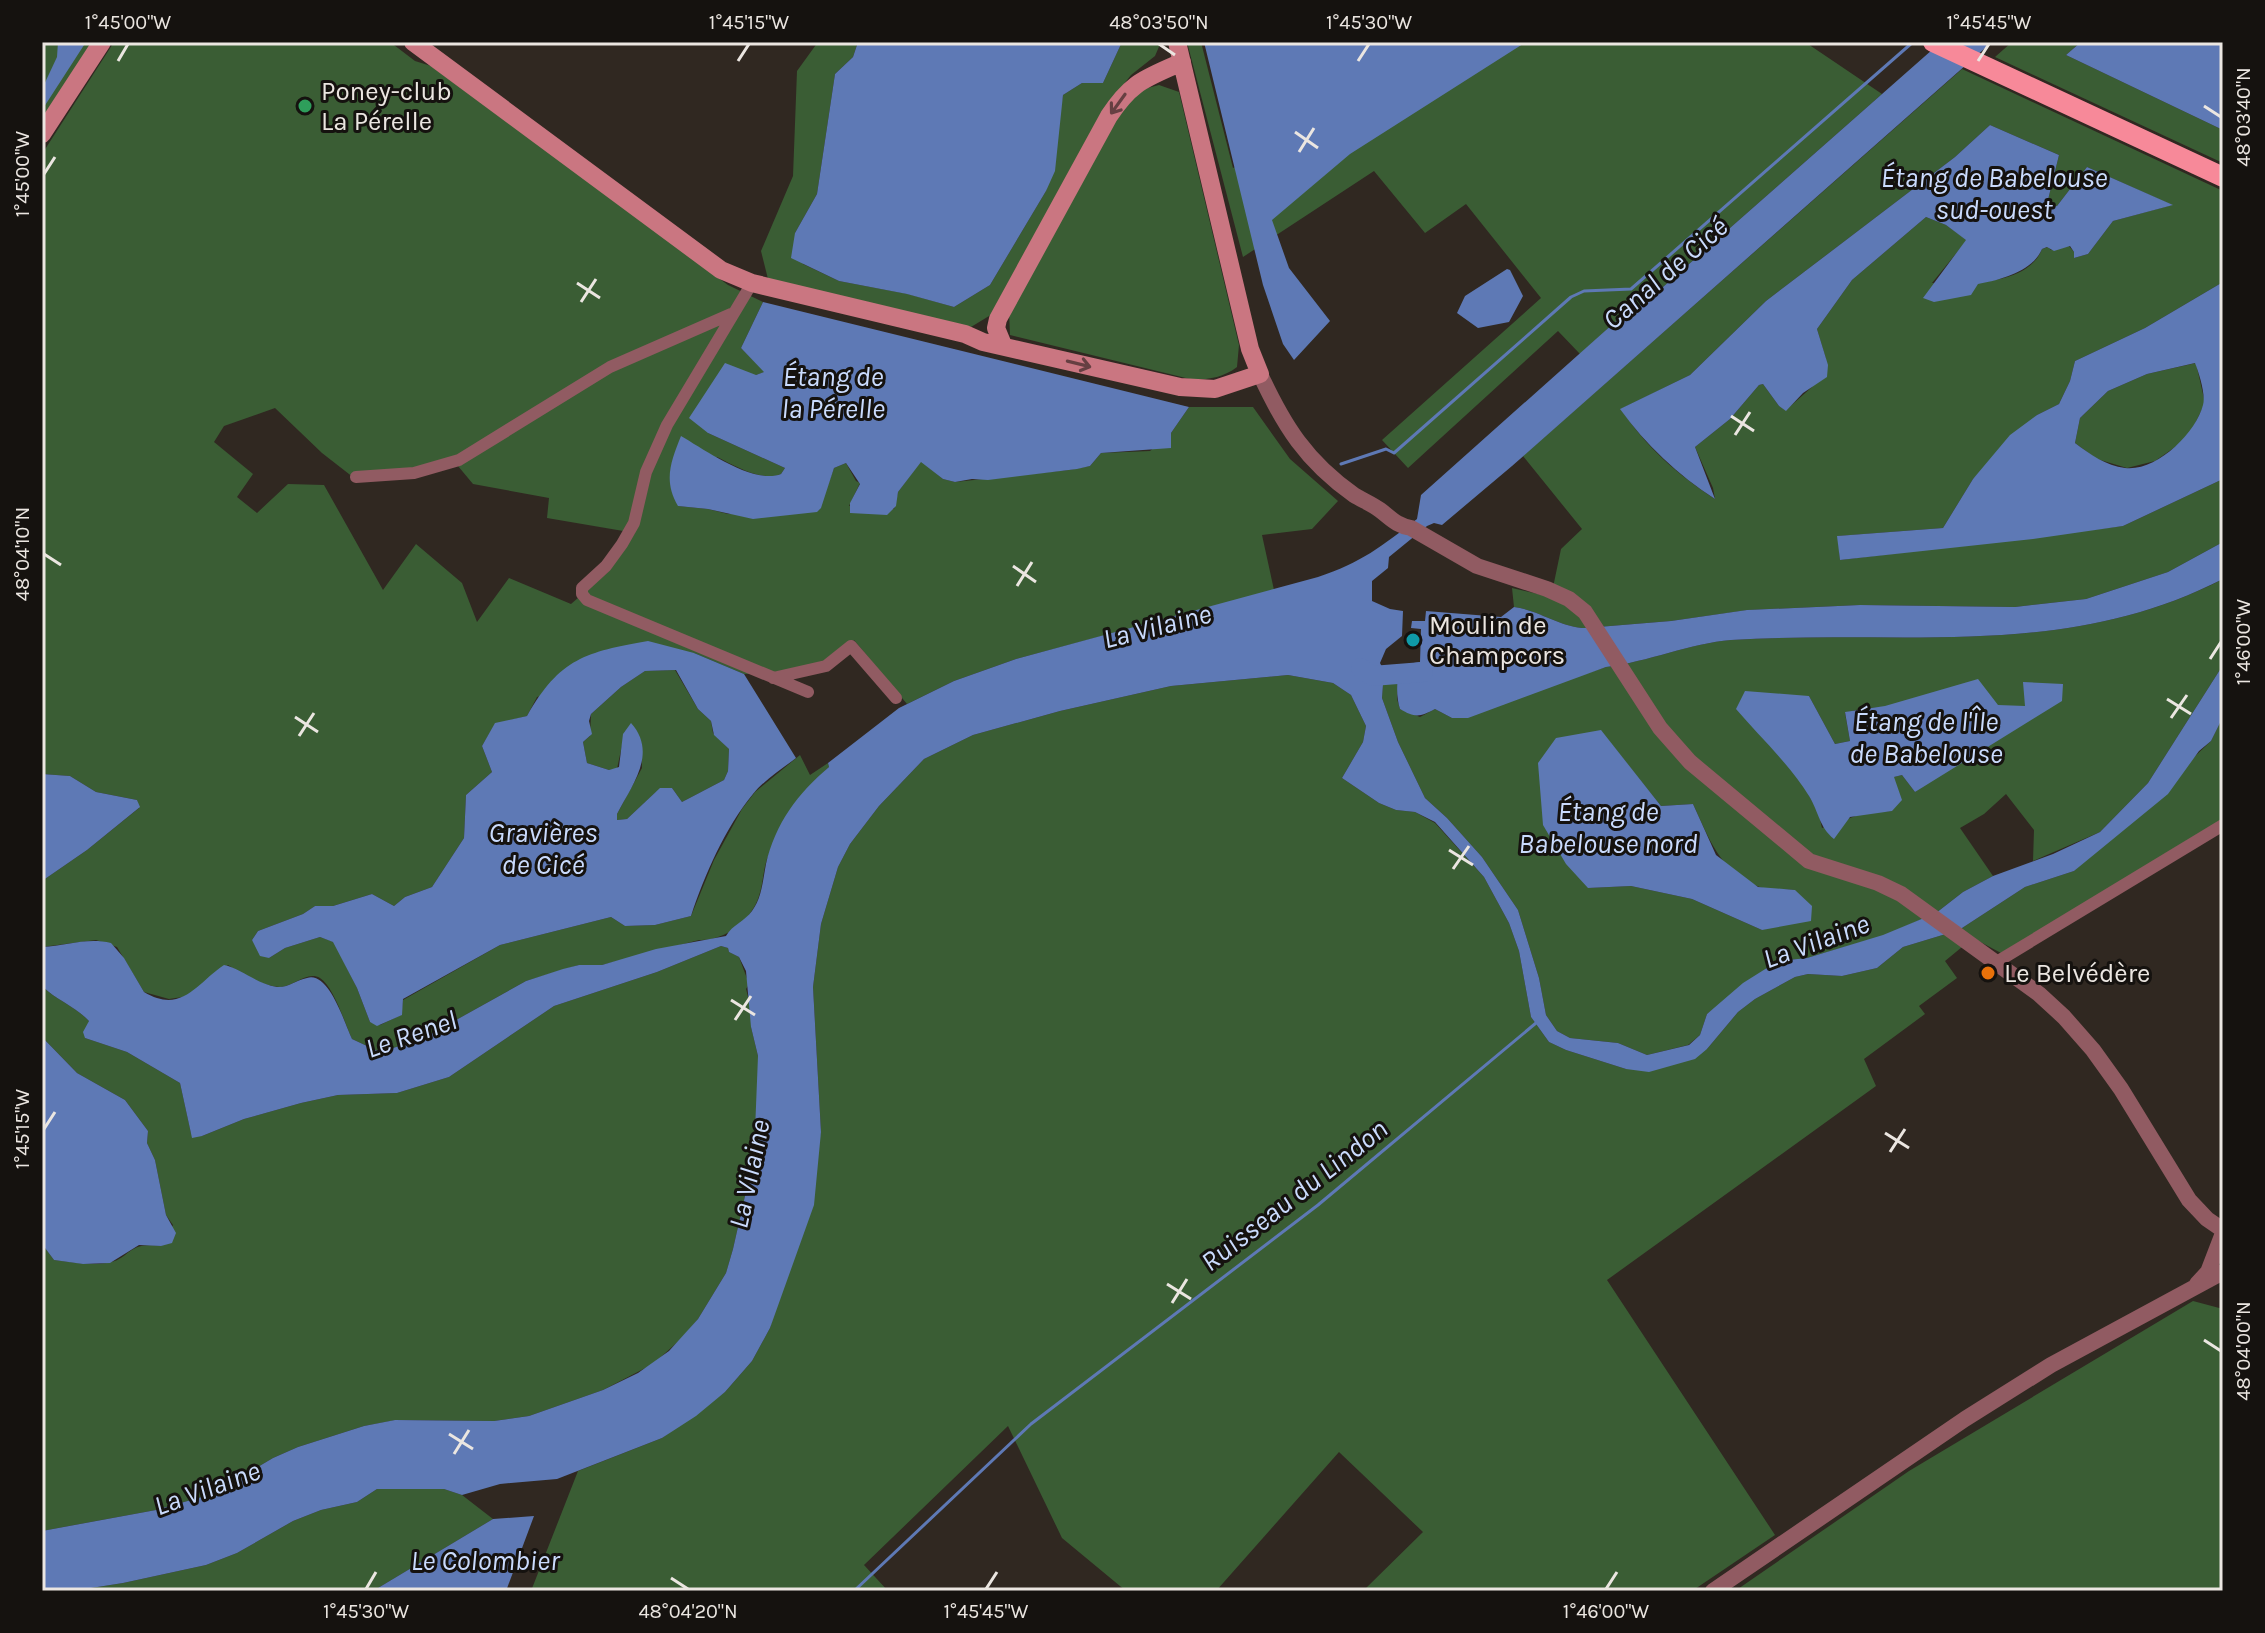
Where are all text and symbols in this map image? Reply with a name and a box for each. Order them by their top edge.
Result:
text: 1°45'00"W [85,11,171,34]
text: 1°45'15"W [709,11,789,34]
text: 48°03'50"N [1109,11,1209,34]
text: 1°45'30"W [1326,11,1412,34]
text: 1°45'45"W [1946,11,2032,34]
text: 48°03'40"N [2232,67,2255,167]
place label: Poney-club La Pérelle [321,76,452,137]
one-way arrow [1110,92,1126,114]
marker: Poney-club La Pérelle [296,97,314,115]
text: 1°45'00"W [11,131,34,217]
water label: Étang de Babelouse sud-ouest [1881,161,2107,226]
water label: Canal de Cicé [1596,210,1734,336]
one-way arrow [1065,357,1091,372]
water label: Étang de la Pérelle [781,360,885,425]
text: 48°04'10"N [11,507,34,601]
water label: La Vilaine [1099,597,1215,655]
text: 1°46'00"W [2232,599,2255,685]
place label: Moulin de Champcors [1429,610,1565,671]
marker: Moulin de Champcors [1404,631,1422,649]
water label: Étang de l'Île de Babelouse [1849,705,2003,770]
water label: Étang de Babelouse nord [1518,795,1698,860]
water label: Gravières de Cicé [489,816,597,881]
water label: La Vilaine [1758,907,1874,975]
place label: Le Belvédère [2004,958,2150,989]
marker: Le Belvédère [1979,964,1997,982]
water label: Le Renel [361,1003,461,1065]
text: 1°45'15"W [11,1089,34,1169]
water label: Ruisseau du Lindon [1194,1112,1394,1278]
water label: La Vilaine [721,1117,777,1231]
text: 48°04'00"N [2232,1301,2255,1401]
water label: La Vilaine [149,1454,265,1522]
water label: Le Colombier [410,1544,561,1577]
text: 1°45'30"W [323,1600,409,1623]
text: 48°04'20"N [638,1600,738,1623]
text: 1°45'45"W [943,1600,1029,1623]
text: 1°46'00"W [1563,1600,1649,1623]

